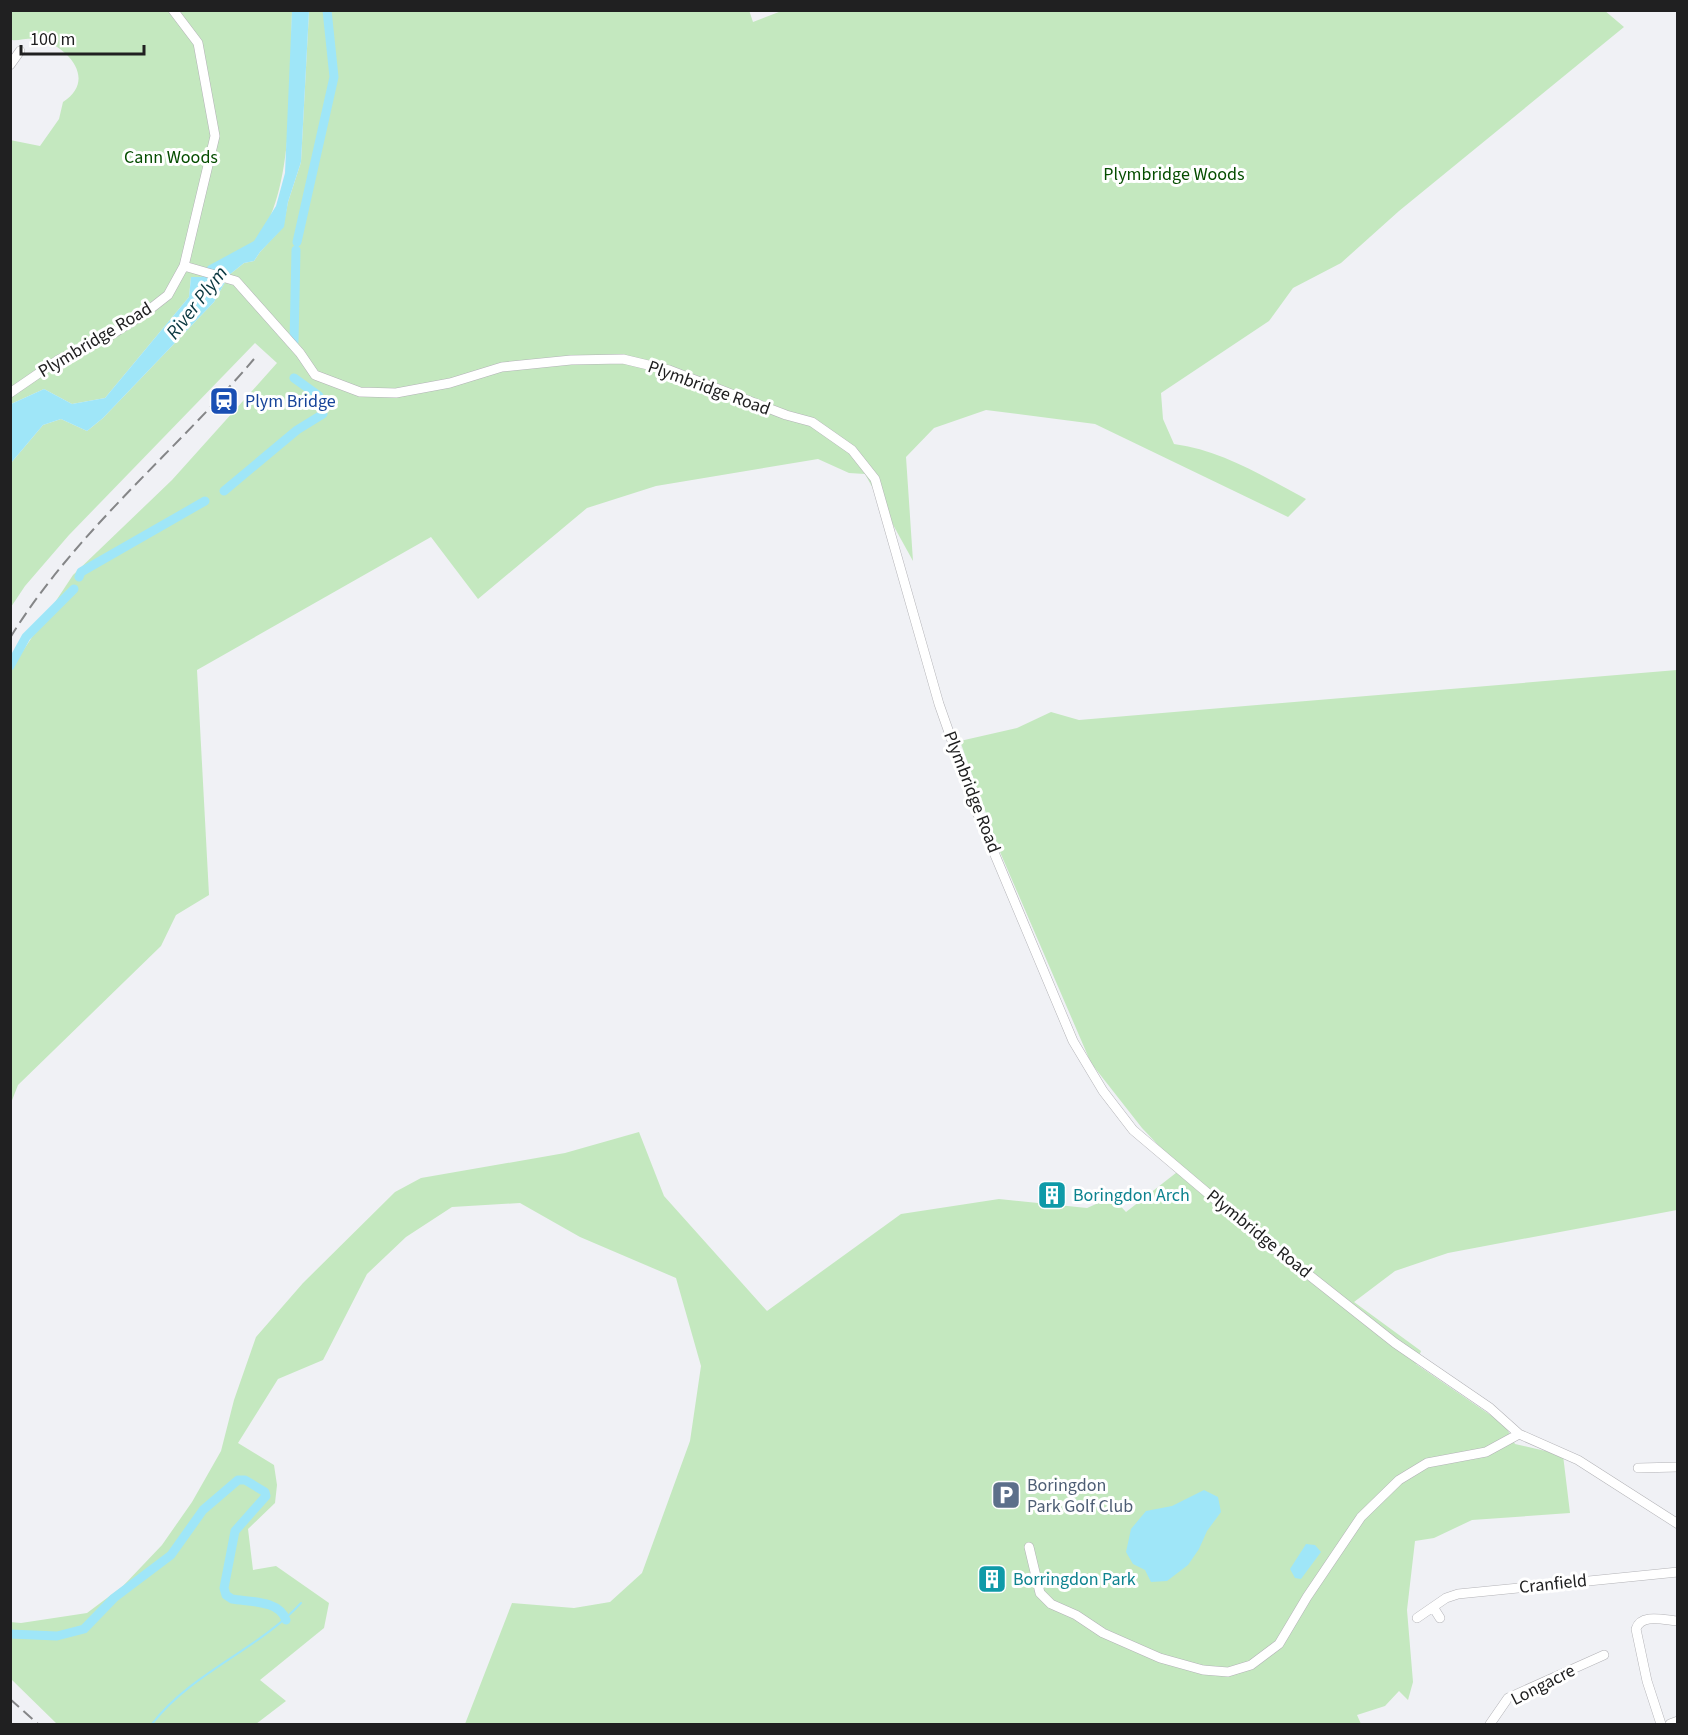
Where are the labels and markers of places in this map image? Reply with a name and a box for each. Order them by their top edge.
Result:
station icon: Plym Bridge [208,385,240,417]
place label: Plym Bridge [245,389,336,414]
building icon: Boringdon Arch [1036,1179,1068,1211]
place label: Boringdon Arch [1073,1183,1190,1208]
place label: Boringdon Park Golf Club [1027,1473,1133,1519]
parking icon: Boringdon Park Golf Club [990,1479,1022,1511]
building icon: Borringdon Park [976,1563,1008,1595]
place label: Borringdon Park [1013,1567,1136,1592]

